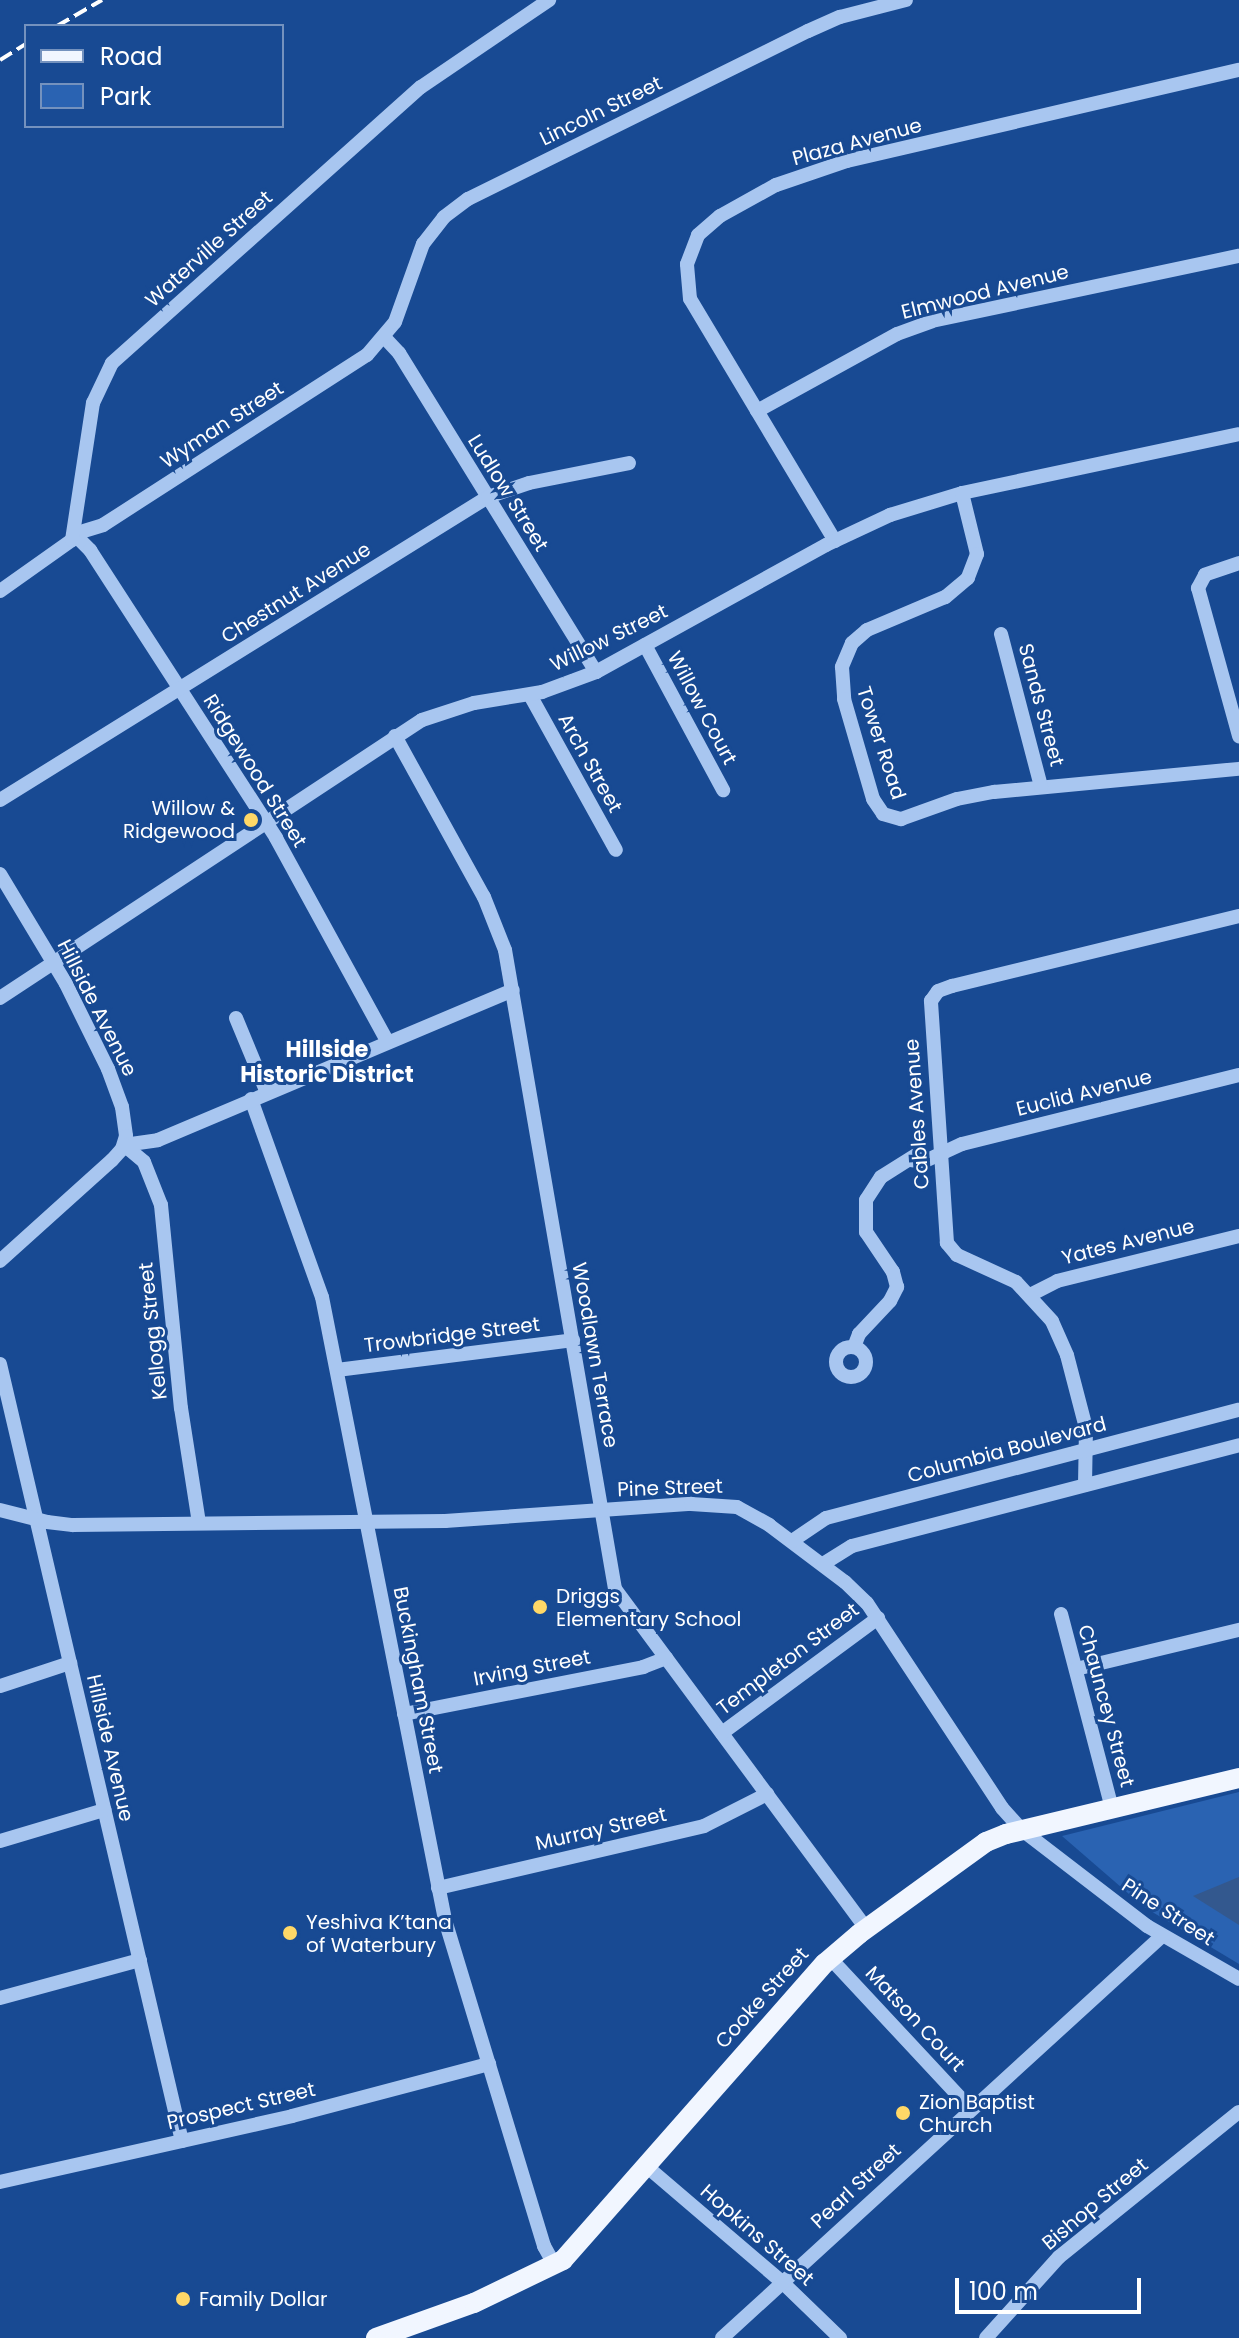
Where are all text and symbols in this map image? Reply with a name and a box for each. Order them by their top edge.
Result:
legend [24,24,284,128]
text: Road [100,40,162,73]
street label: Lincoln Street [536,71,666,151]
text: Park [100,80,151,113]
street label: Plaza Avenue [790,113,924,171]
street label: Waterville Street [141,186,277,312]
street label: Elmwood Avenue [899,260,1071,324]
street label: Wyman Street [156,376,288,474]
street label: Ludlow Street [463,430,553,556]
street label: Chestnut Avenue [217,537,375,649]
street label: Willow Street [546,599,672,677]
street label: Sands Street [1013,641,1069,769]
street label: Willow Court [662,647,742,769]
street label: Tower Road [851,684,911,802]
street label: Ridgewood Street [198,690,312,852]
street label: Arch Street [553,709,627,817]
place label: Willow & Ridgewood [123,796,235,843]
marker: Willow & Ridgewood [242,811,260,829]
street label: Hillside Avenue [52,936,142,1080]
district label: Hillside Historic District [240,1036,414,1088]
street label: Cables Avenue [900,1038,934,1190]
street label: Euclid Avenue [1014,1065,1154,1121]
street label: Yates Avenue [1059,1214,1197,1270]
street label: Woodlawn Terrace [567,1260,623,1450]
street label: Kellogg Street [134,1261,172,1401]
street label: Trowbridge Street [363,1312,541,1358]
street label: Columbia Boulevard [905,1412,1109,1488]
street label: Pine Street [617,1474,723,1502]
place label: Driggs Elementary School [556,1584,741,1631]
street label: Buckingham Street [388,1585,448,1775]
marker: Driggs Elementary School [531,1598,549,1616]
street label: Templeton Street [712,1598,864,1720]
street label: Chauncey Street [1073,1622,1139,1790]
street label: Irving Street [471,1645,593,1691]
street label: Hillside Avenue [81,1672,139,1824]
street label: Murray Street [533,1802,669,1856]
street label: Pine Street [1117,1873,1219,1951]
place label: Yeshiva K’tana of Waterbury [306,1910,452,1957]
marker: Yeshiva K’tana of Waterbury [281,1924,299,1942]
street label: Cooke Street [710,1943,814,2053]
street label: Matson Court [860,1961,970,2077]
street label: Prospect Street [164,2077,318,2135]
place label: Zion Baptist Church [919,2090,1035,2137]
marker: Zion Baptist Church [894,2104,912,2122]
street label: Pearl Street [806,2138,906,2234]
street label: Bishop Street [1037,2153,1153,2255]
street label: Hopkins Street [695,2179,819,2291]
scale bar [959,2262,1145,2312]
text: 100 m [969,2275,1038,2308]
place label: Family Dollar [199,2287,327,2311]
marker: Family Dollar [174,2290,192,2308]

